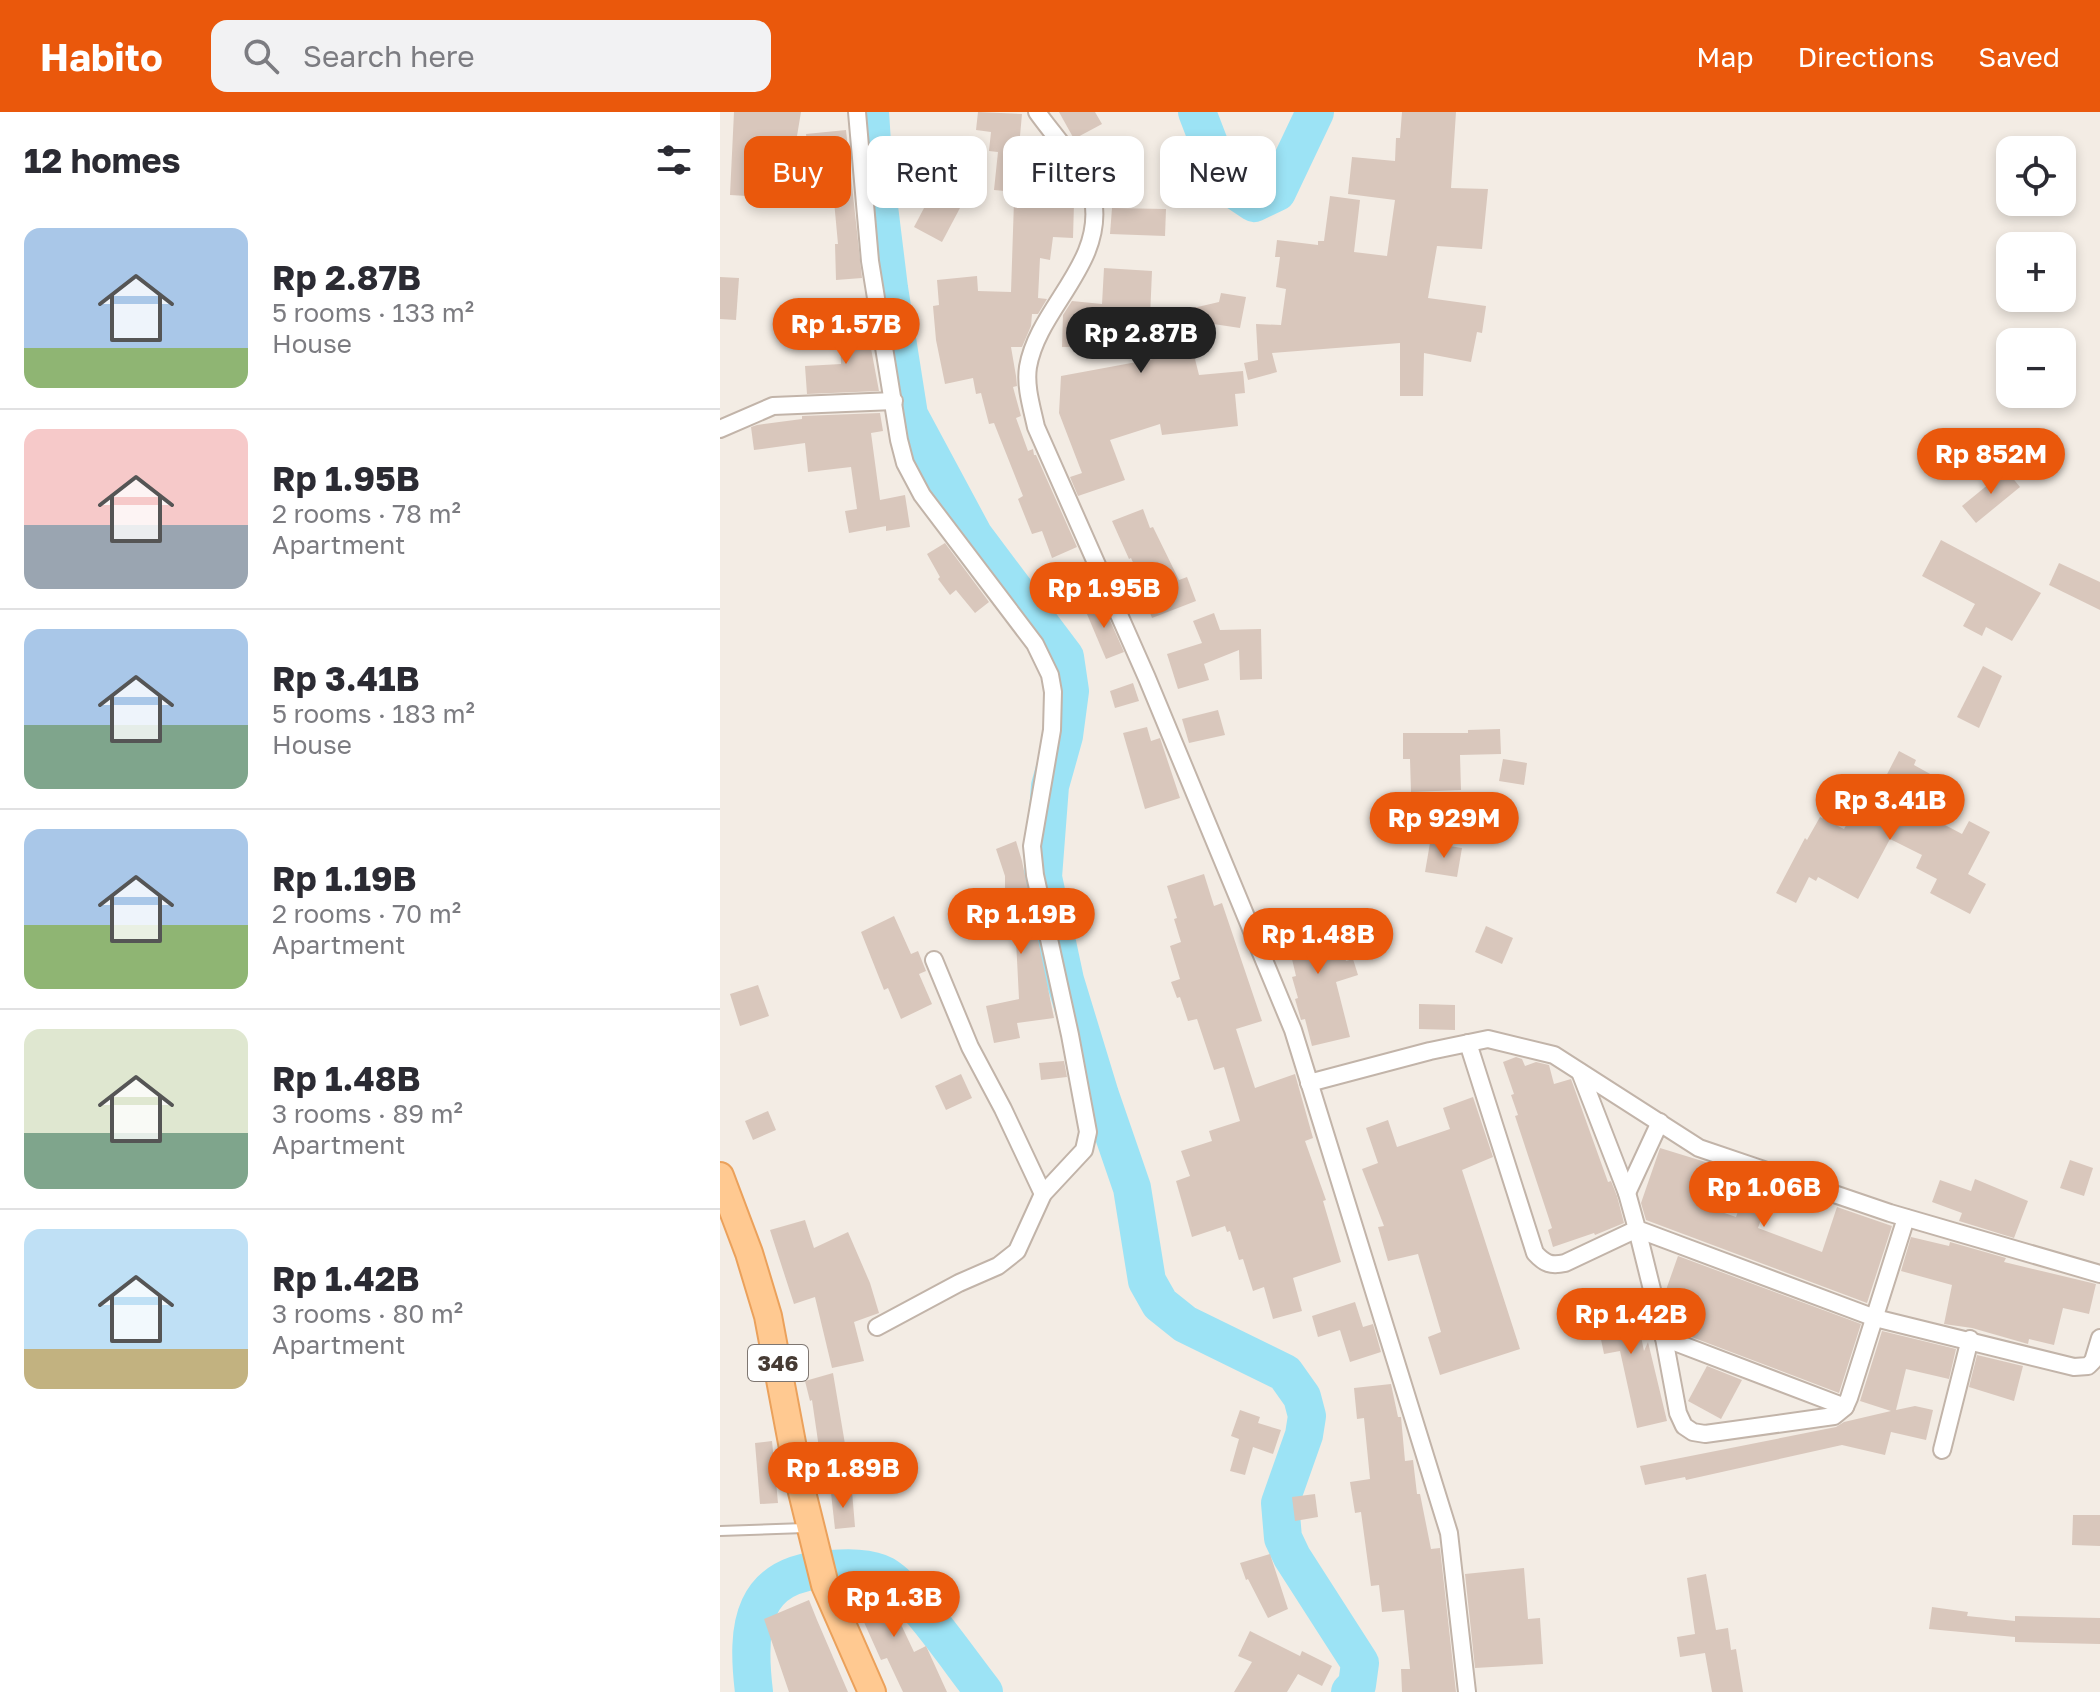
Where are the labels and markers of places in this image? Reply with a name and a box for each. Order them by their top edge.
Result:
pin: Rp 1.57B [763,298,929,366]
pin: Rp 2.87B [1058,307,1224,375]
pin: Rp 852M [1917,428,2065,496]
pin: Rp 1.95B [1021,562,1187,630]
pin: Rp 3.41B [1807,774,1973,842]
pin: Rp 929M [1370,792,1518,860]
pin: Rp 1.19B [938,888,1104,956]
pin: Rp 1.48B [1235,908,1401,976]
pin: Rp 1.06B [1681,1161,1847,1229]
pin: Rp 1.42B [1548,1288,1714,1356]
pin: Rp 1.89B [760,1442,926,1510]
pin: Rp 1.3B [820,1571,968,1639]

